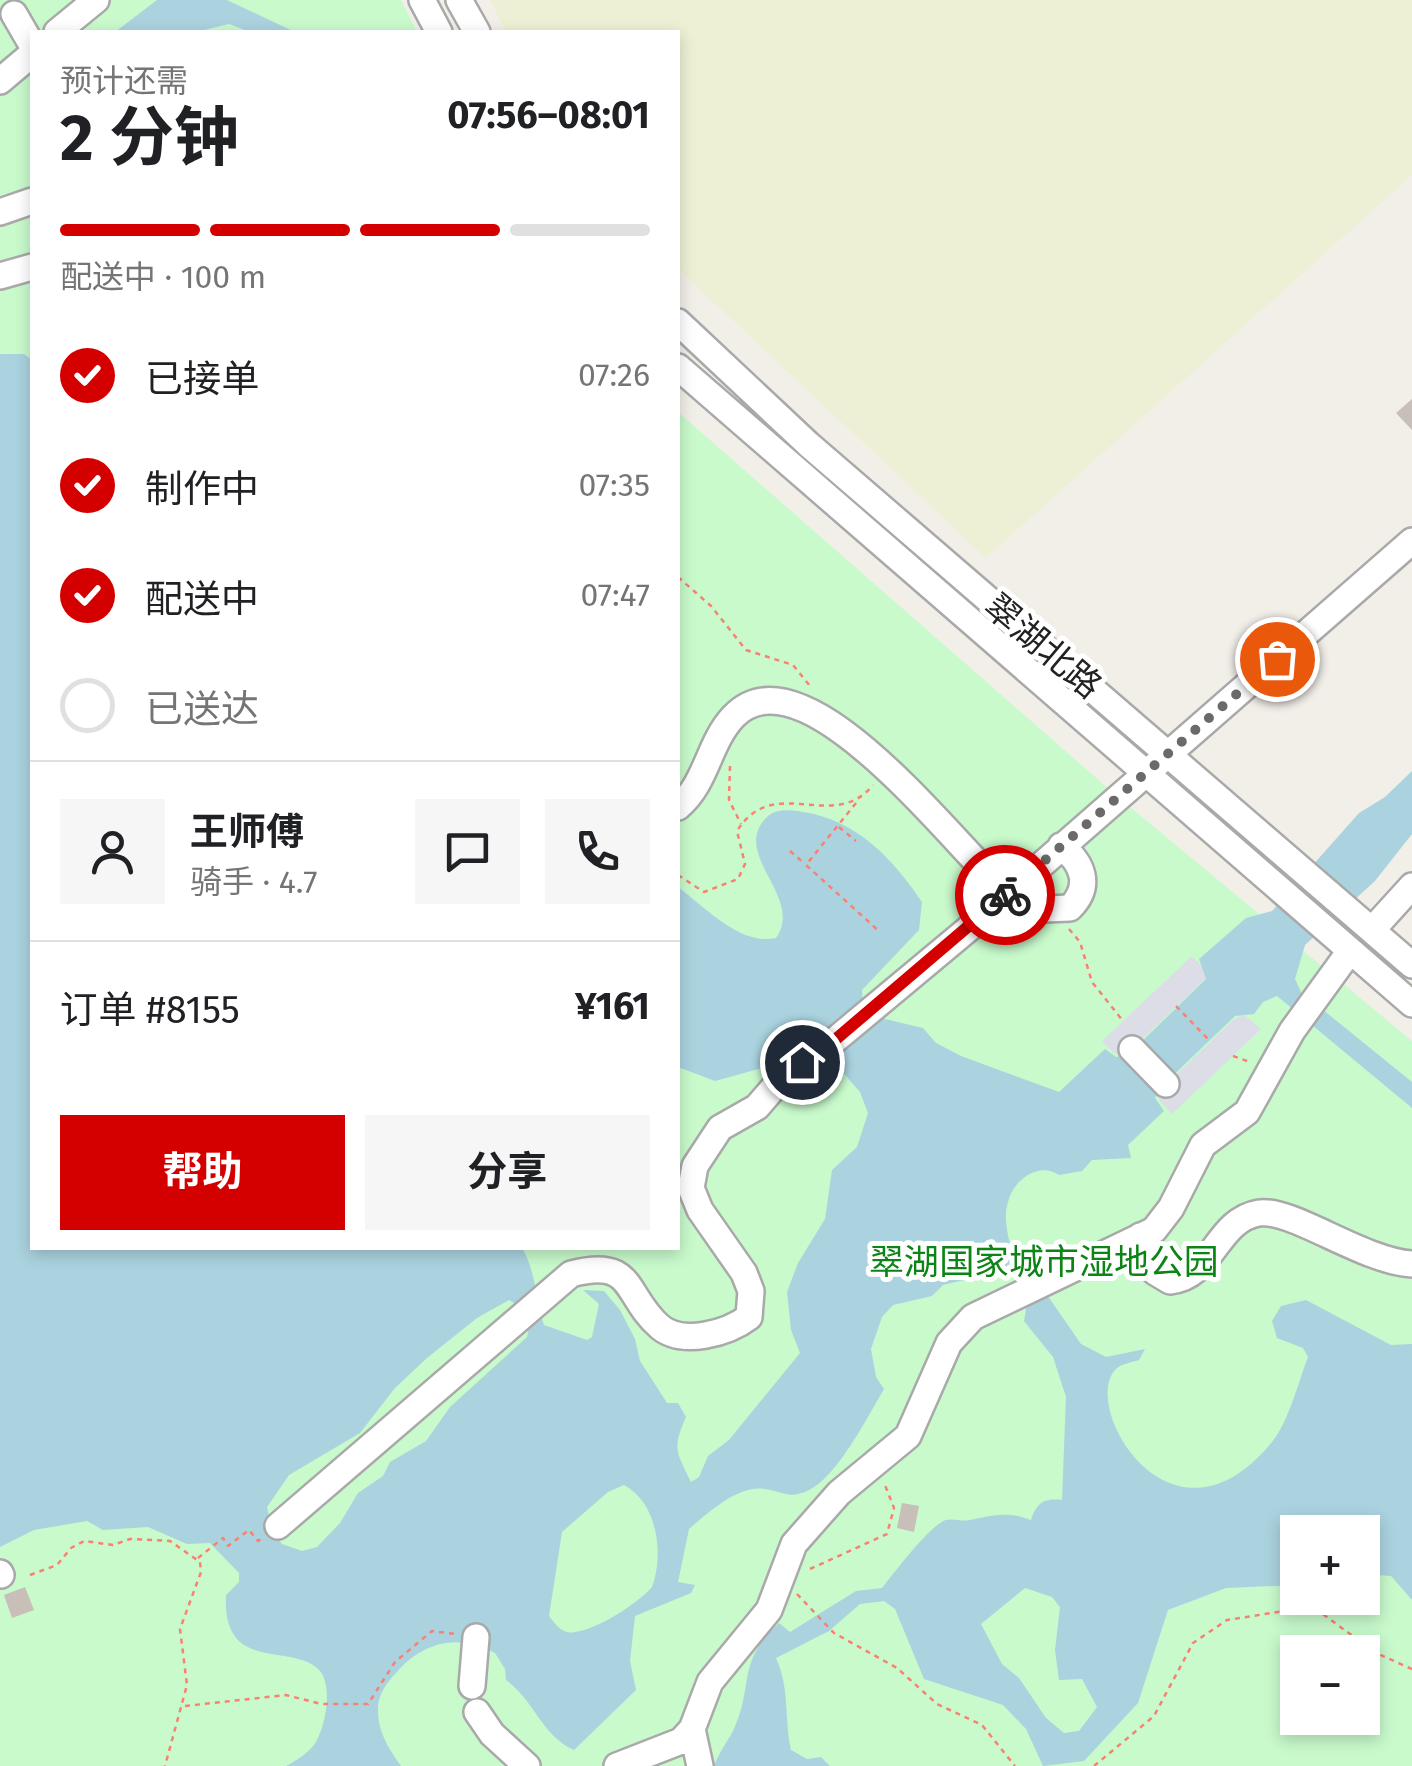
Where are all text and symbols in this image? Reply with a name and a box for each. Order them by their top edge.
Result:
text: 预计还需 [60,62,188,100]
text: 07:56–08:01 [447,92,650,138]
text: 2 分钟 [60,99,239,177]
text: 配送中 · 100 m [60,258,266,296]
icon: check [60,348,115,403]
text: 已接单 [145,356,259,402]
text: 07:26 [578,356,650,394]
icon: check [60,458,115,513]
text: 制作中 [145,466,259,512]
text: 07:35 [579,466,650,504]
icon: check [60,568,115,623]
text: 配送中 [145,576,259,622]
text: 07:47 [581,576,650,614]
street label: 翠湖北路 [976,585,1110,707]
pin [1235,617,1320,702]
icon: bag [1250,632,1305,687]
text: 已送达 [145,686,259,732]
button: person [60,799,165,904]
button: chat [415,799,520,904]
button: phone [545,799,650,904]
text: 王师傅 [190,809,304,855]
courier [955,845,1055,945]
text: 骑手 · 4.7 [190,863,318,901]
icon: bike [978,868,1033,923]
text: ¥161 [575,983,650,1029]
text: 订单 #8155 [60,987,240,1033]
pin [760,1020,845,1105]
icon: home [775,1035,830,1090]
button: 帮助 [60,1115,345,1230]
button: 分享 [365,1115,650,1230]
park label: 翠湖国家城市湿地公园 [869,1241,1219,1283]
map controls [1280,1515,1380,1735]
button: + [1280,1515,1380,1615]
button: − [1280,1635,1380,1735]

